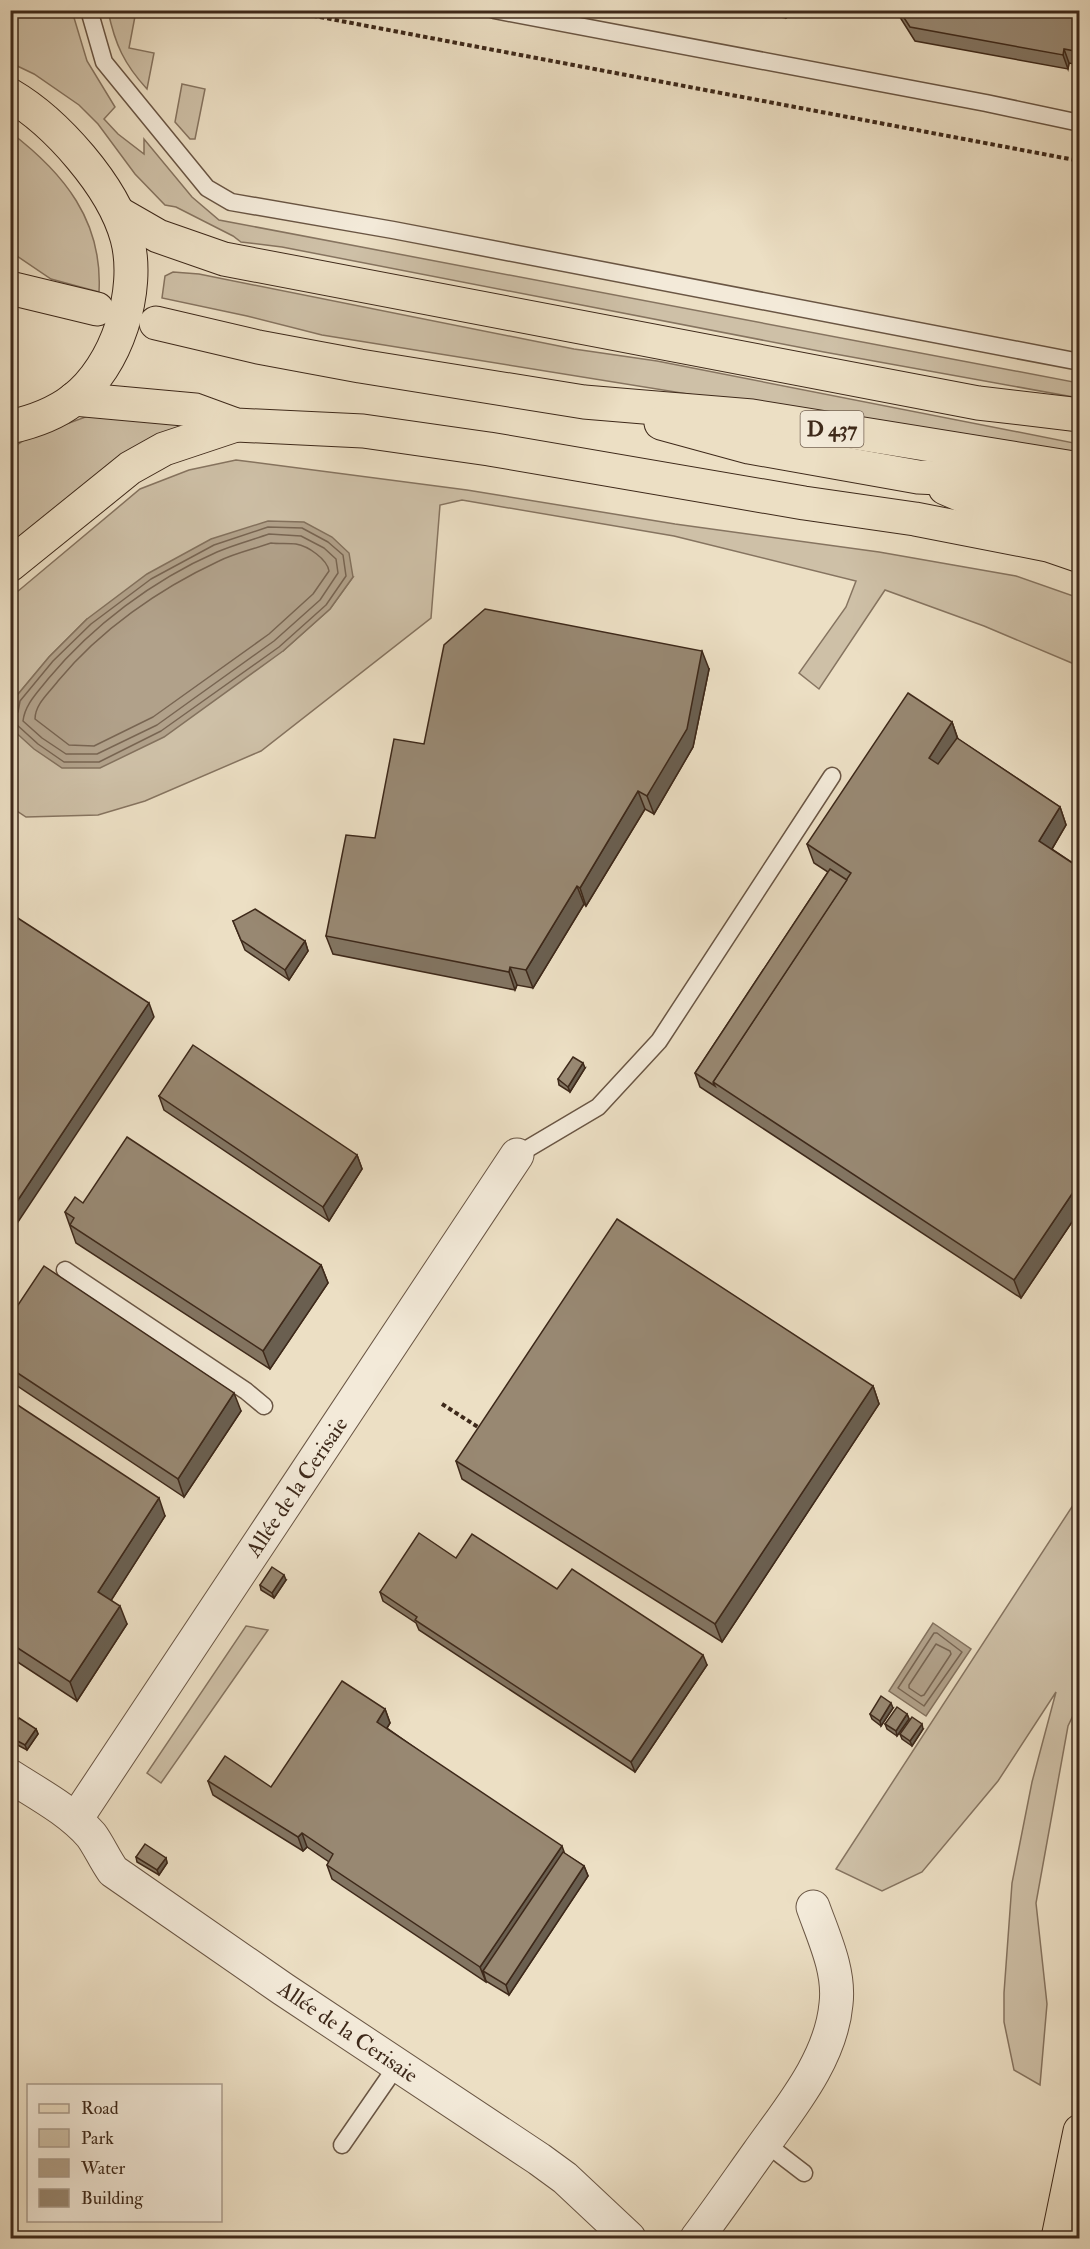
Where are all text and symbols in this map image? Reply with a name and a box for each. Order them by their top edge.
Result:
road number: D 437 [800,411,864,447]
street label: Allée de la Cerisaie [239,1412,354,1563]
street label: Allée de la Cerisaie [272,1974,423,2089]
legend [27,2084,222,2222]
text: Road [81,2097,119,2120]
text: Park [81,2127,114,2150]
text: Water [80,2157,125,2180]
text: Building [81,2187,144,2210]

